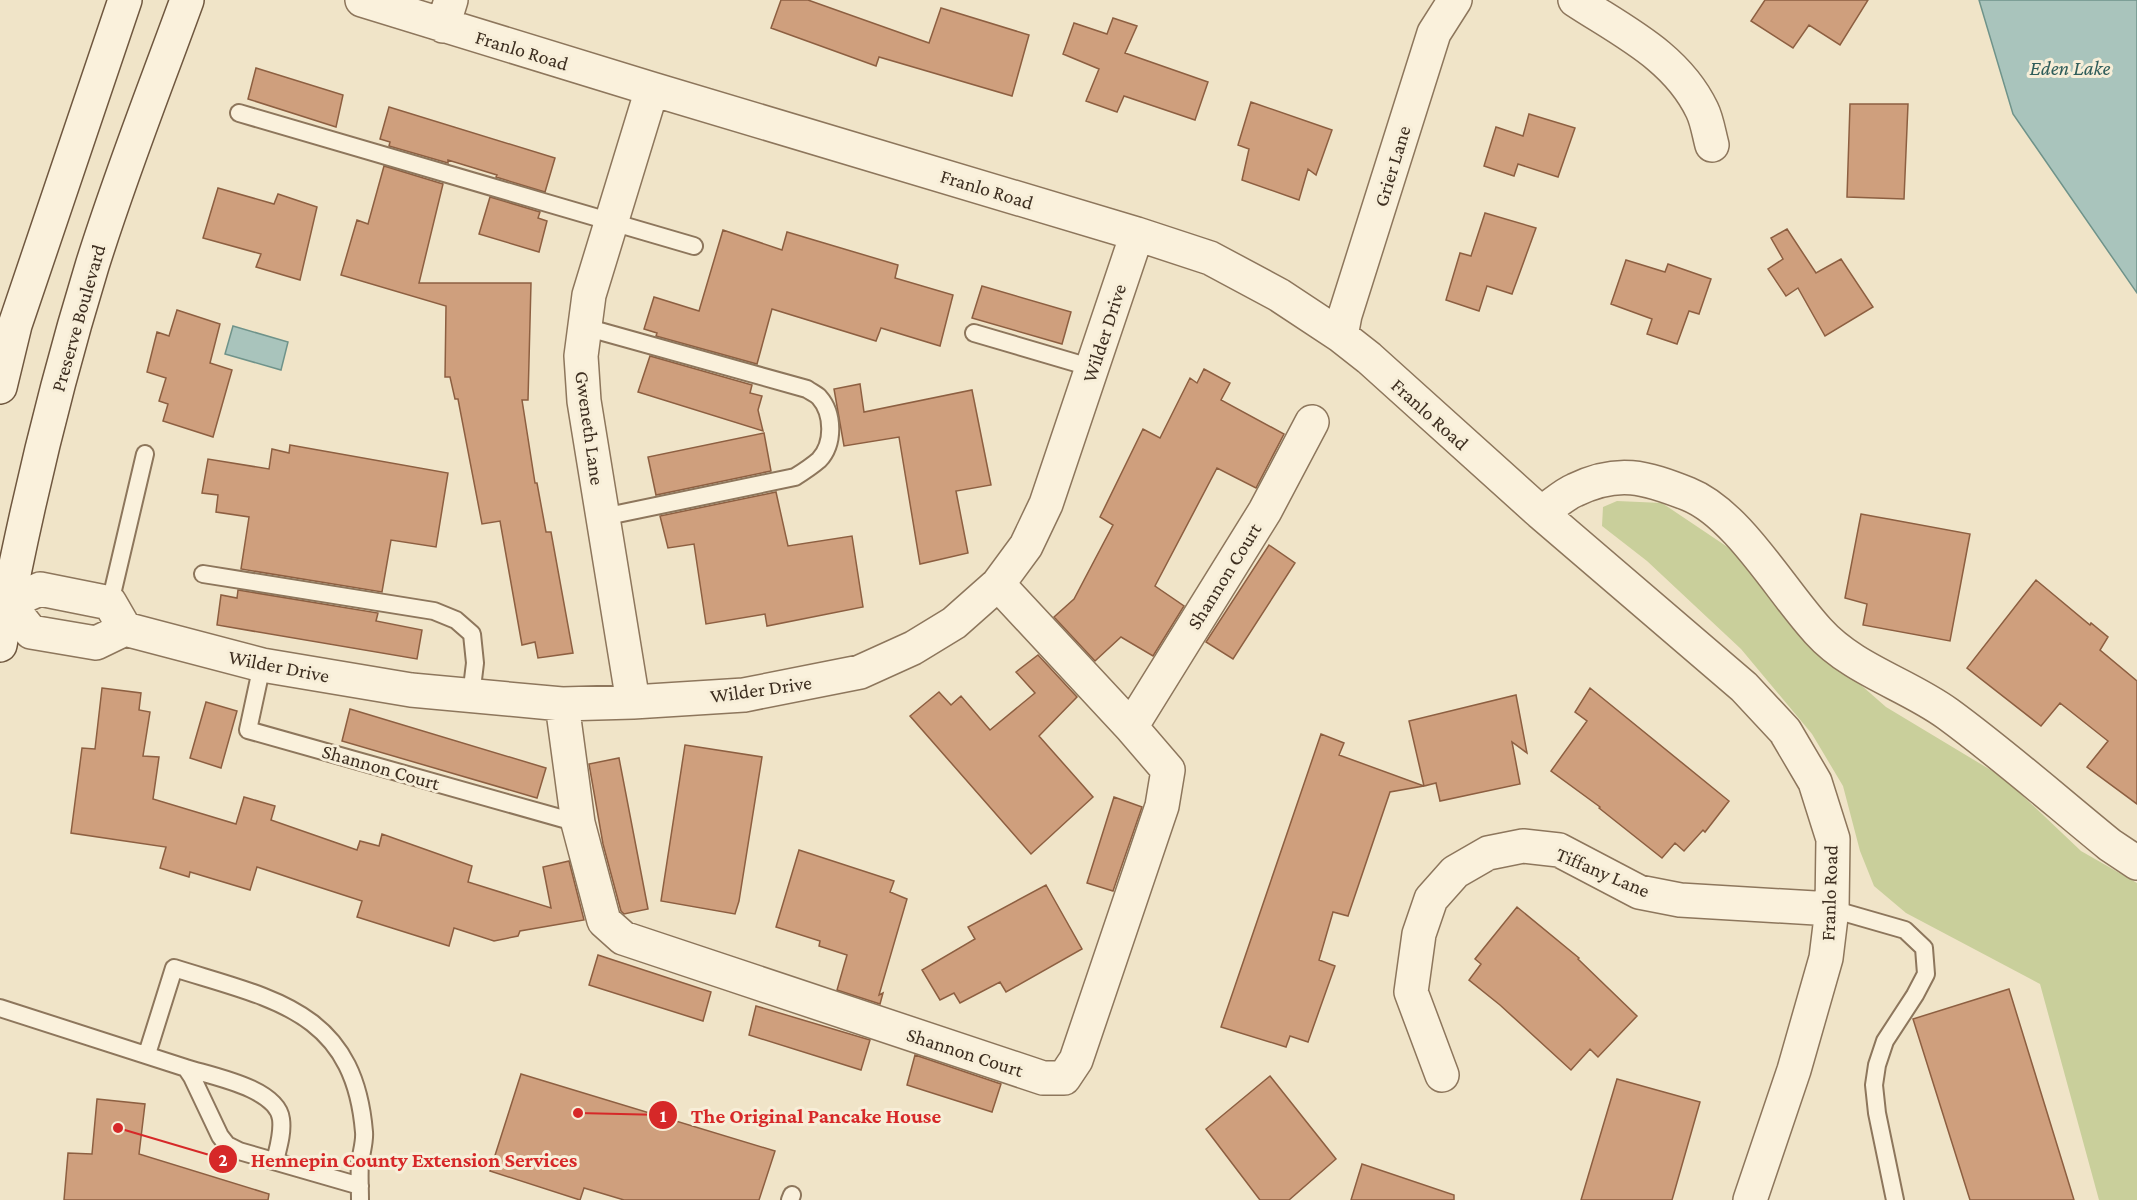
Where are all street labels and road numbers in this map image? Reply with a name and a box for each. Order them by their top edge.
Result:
street label: Franlo Road [473,25,572,75]
street label: Grier Lane [1369,123,1415,209]
street label: Franlo Road [938,164,1037,214]
street label: Preserve Boulevard [46,242,110,394]
street label: Wilder Drive [1078,281,1130,385]
street label: Gweneth Lane [571,369,609,487]
street label: Franlo Road [1387,374,1473,455]
street label: Shannon Court [1183,518,1266,633]
street label: Wilder Drive [227,645,331,687]
street label: Wilder Drive [709,671,813,707]
street label: Shannon Court [320,740,443,794]
street label: Tiffany Lane [1552,842,1653,903]
street label: Franlo Road [1816,844,1842,941]
street label: Shannon Court [904,1023,1026,1081]

